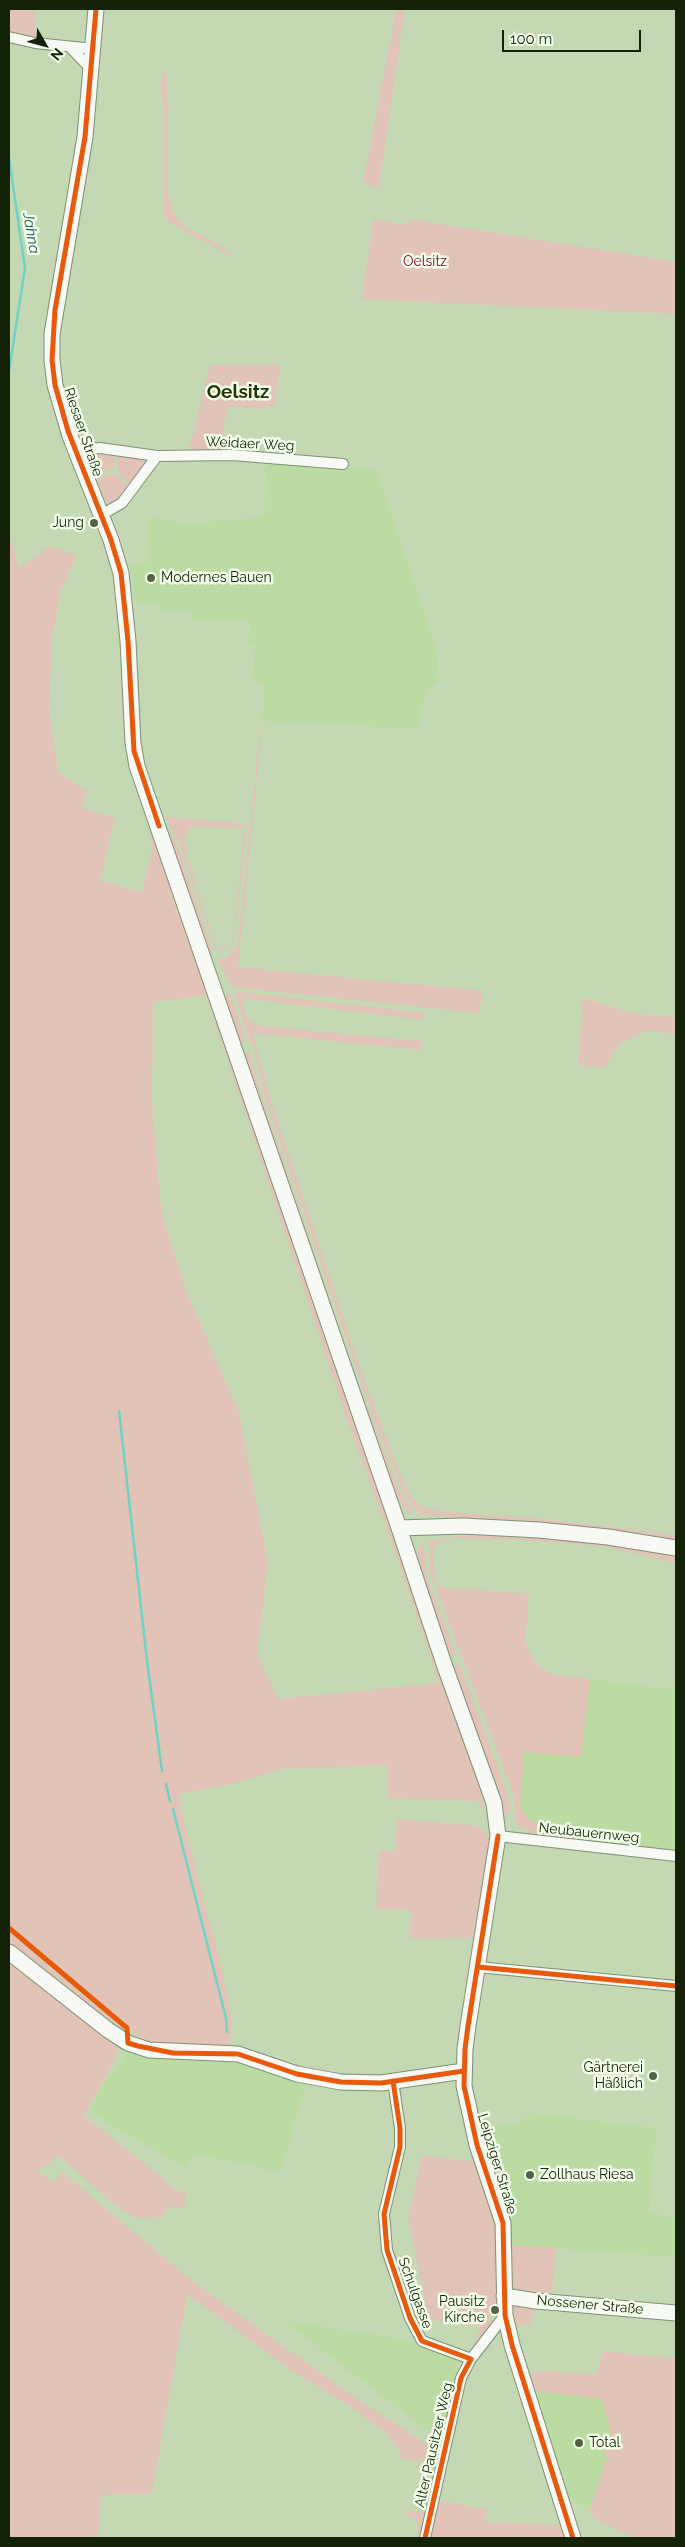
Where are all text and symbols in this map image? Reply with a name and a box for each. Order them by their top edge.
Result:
north arrow [20,20,70,70]
scale bar [505,20,644,52]
text: 100 m [510,30,552,48]
text: N [47,45,66,63]
water label: Jahna [19,211,43,255]
park label: Oelsitz [403,254,447,270]
district label: Oelsitz [207,381,269,403]
street label: Riesaer Straße [60,385,106,479]
street label: Weidaer Weg [205,433,295,455]
place label: Jung [52,515,84,531]
marker: Jung [88,517,100,529]
place label: Modernes Bauen [161,570,272,586]
marker: Modernes Bauen [145,572,157,584]
street label: Neubauernweg [538,1819,640,1847]
place label: Gärtnerei Häßlich [583,2060,643,2092]
marker: Gärtnerei Häßlich [647,2070,659,2082]
street label: Leipziger Straße [474,2112,520,2216]
place label: Zollhaus Riesa [540,2167,634,2183]
marker: Zollhaus Riesa [524,2169,536,2181]
street label: Schulgasse [394,2255,436,2331]
street label: Nossener Straße [536,2292,644,2318]
place label: Pausitz Kirche [439,2294,485,2326]
marker: Pausitz Kirche [489,2304,501,2316]
street label: Alter Pausitzer Weg [411,2381,457,2509]
place label: Total [589,2435,620,2451]
marker: Total [573,2437,585,2449]

